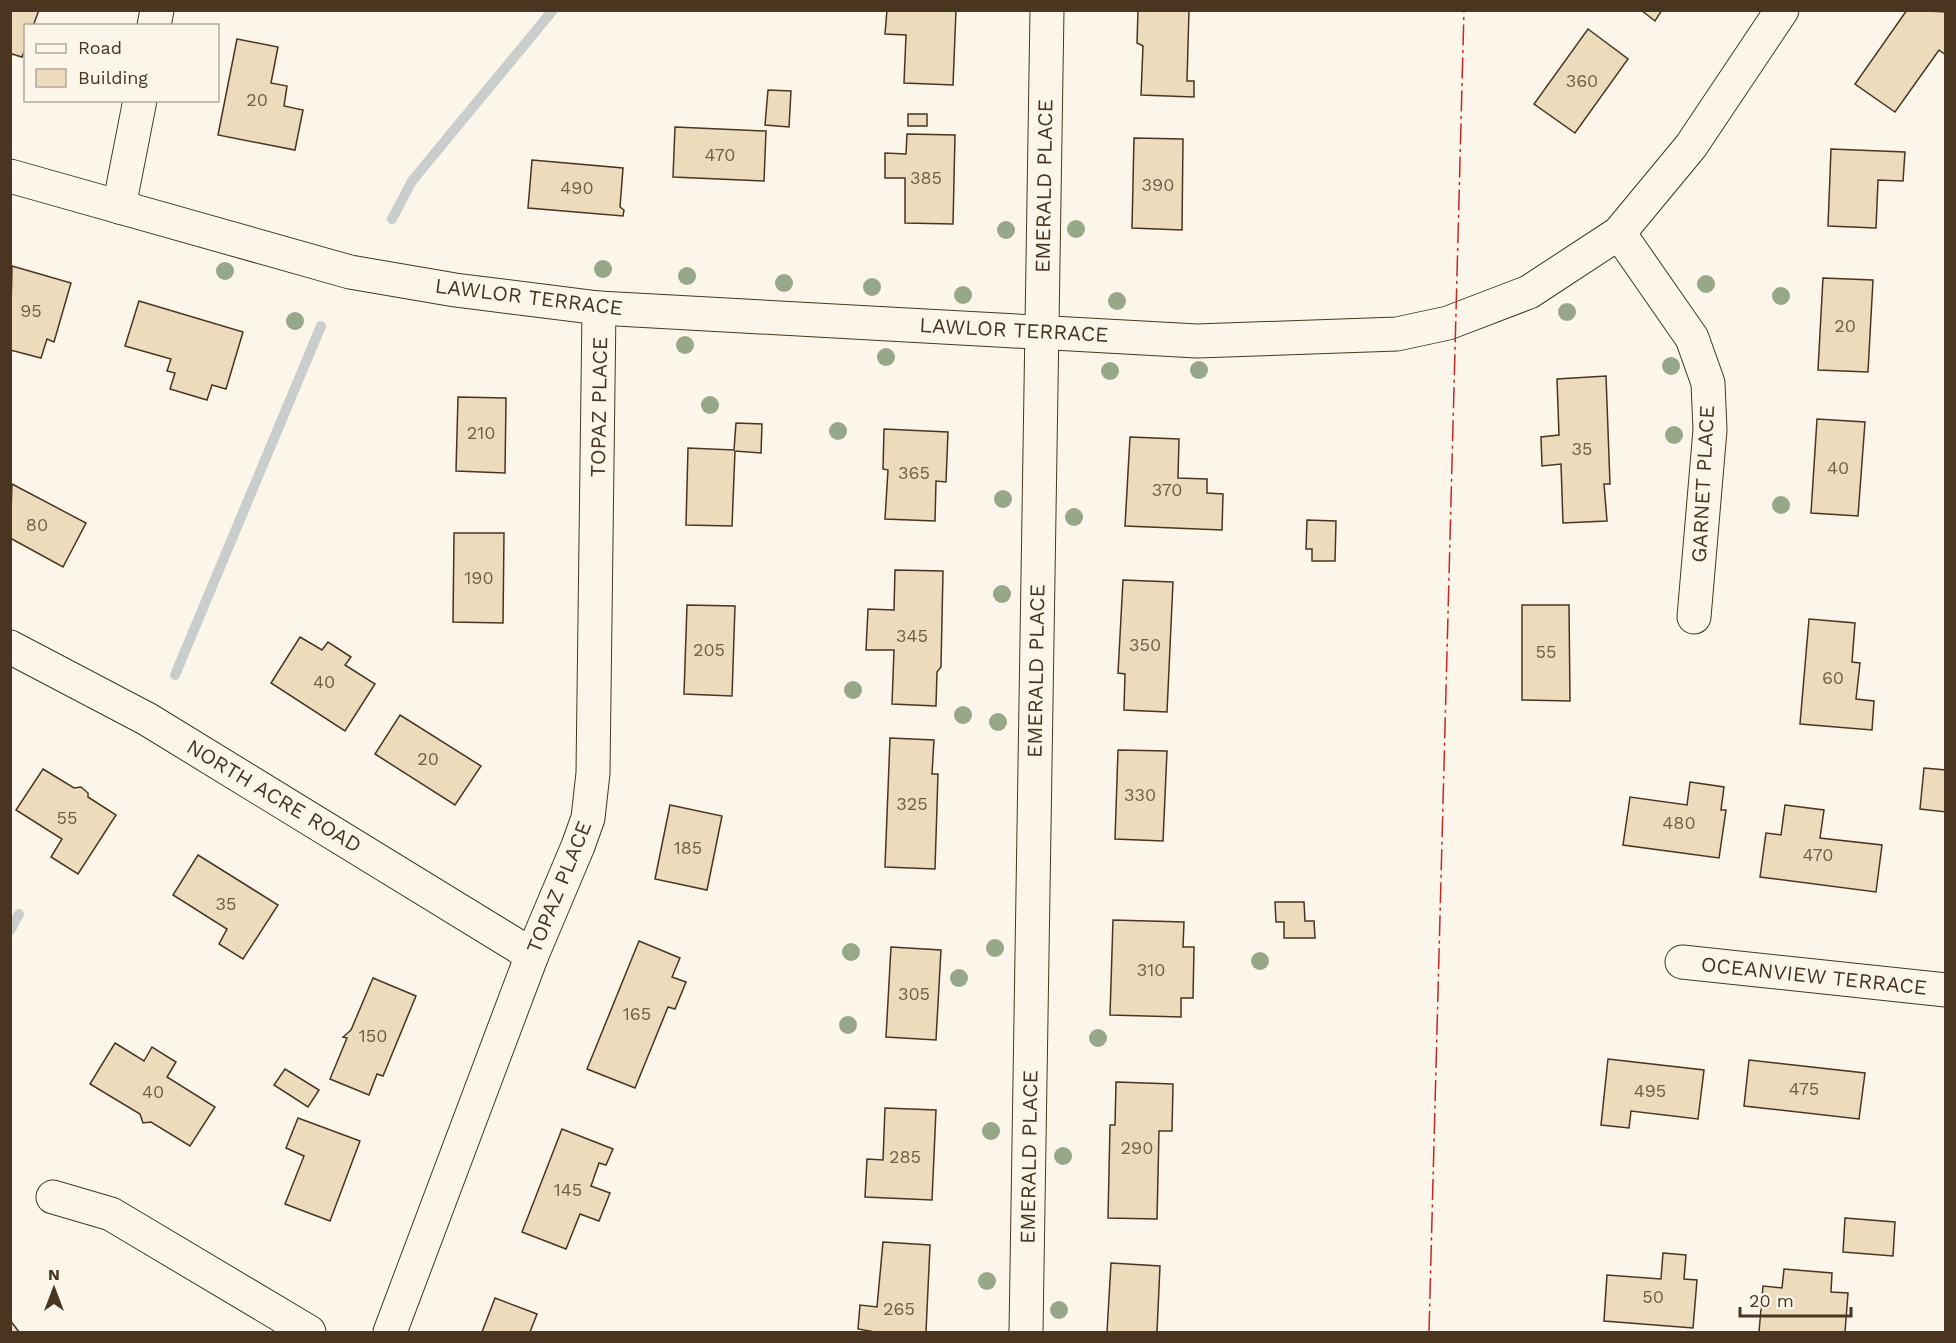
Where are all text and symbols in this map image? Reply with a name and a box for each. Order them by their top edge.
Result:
legend [24,24,219,102]
text: Road [78,37,122,58]
text: Building [78,67,148,88]
house number: 360 [1566,70,1598,91]
house number: 20 [246,89,268,110]
street label: EMERALD PLACE [1029,99,1058,273]
house number: 470 [704,144,736,165]
house number: 385 [910,167,942,188]
house number: 390 [1142,174,1174,195]
house number: 490 [560,177,594,198]
street label: LAWLOR TERRACE [434,273,625,320]
house number: 95 [20,300,42,321]
street label: LAWLOR TERRACE [919,312,1109,347]
house number: 20 [1834,315,1856,336]
street label: TOPAZ PLACE [585,337,612,477]
street label: GARNET PLACE [1686,405,1719,563]
house number: 210 [467,422,495,443]
house number: 35 [1572,438,1592,459]
house number: 40 [1827,457,1849,478]
house number: 365 [898,462,930,483]
house number: 370 [1152,479,1182,500]
house number: 80 [26,514,48,535]
house number: 190 [464,567,494,588]
street label: EMERALD PLACE [1021,584,1050,758]
house number: 345 [896,625,928,646]
house number: 350 [1129,634,1161,655]
house number: 205 [693,639,725,660]
house number: 55 [1536,641,1556,662]
house number: 60 [1822,667,1844,688]
house number: 40 [313,671,335,692]
street label: NORTH ACRE ROAD [182,733,366,858]
house number: 20 [417,748,439,769]
house number: 330 [1124,784,1156,805]
house number: 325 [896,793,928,814]
house number: 55 [57,807,77,828]
house number: 480 [1662,812,1696,833]
street label: TOPAZ PLACE [521,817,596,957]
house number: 185 [674,837,702,858]
house number: 470 [1802,844,1834,865]
house number: 35 [216,893,236,914]
street label: OCEANVIEW TERRACE [1700,951,1928,1000]
house number: 310 [1137,959,1165,980]
house number: 305 [898,983,930,1004]
house number: 165 [623,1003,651,1024]
house number: 150 [359,1025,387,1046]
street label: EMERALD PLACE [1014,1070,1043,1244]
house number: 475 [1789,1078,1819,1099]
house number: 495 [1634,1080,1666,1101]
house number: 40 [142,1081,164,1102]
house number: 290 [1121,1137,1153,1158]
house number: 285 [889,1146,921,1167]
house number: 145 [554,1179,582,1200]
north arrow [24,1259,84,1319]
text: N [48,1265,60,1284]
scale bar [1740,1280,1851,1318]
house number: 50 [1642,1286,1664,1307]
text: 20 m [1749,1290,1794,1311]
house number: 265 [883,1298,915,1319]

